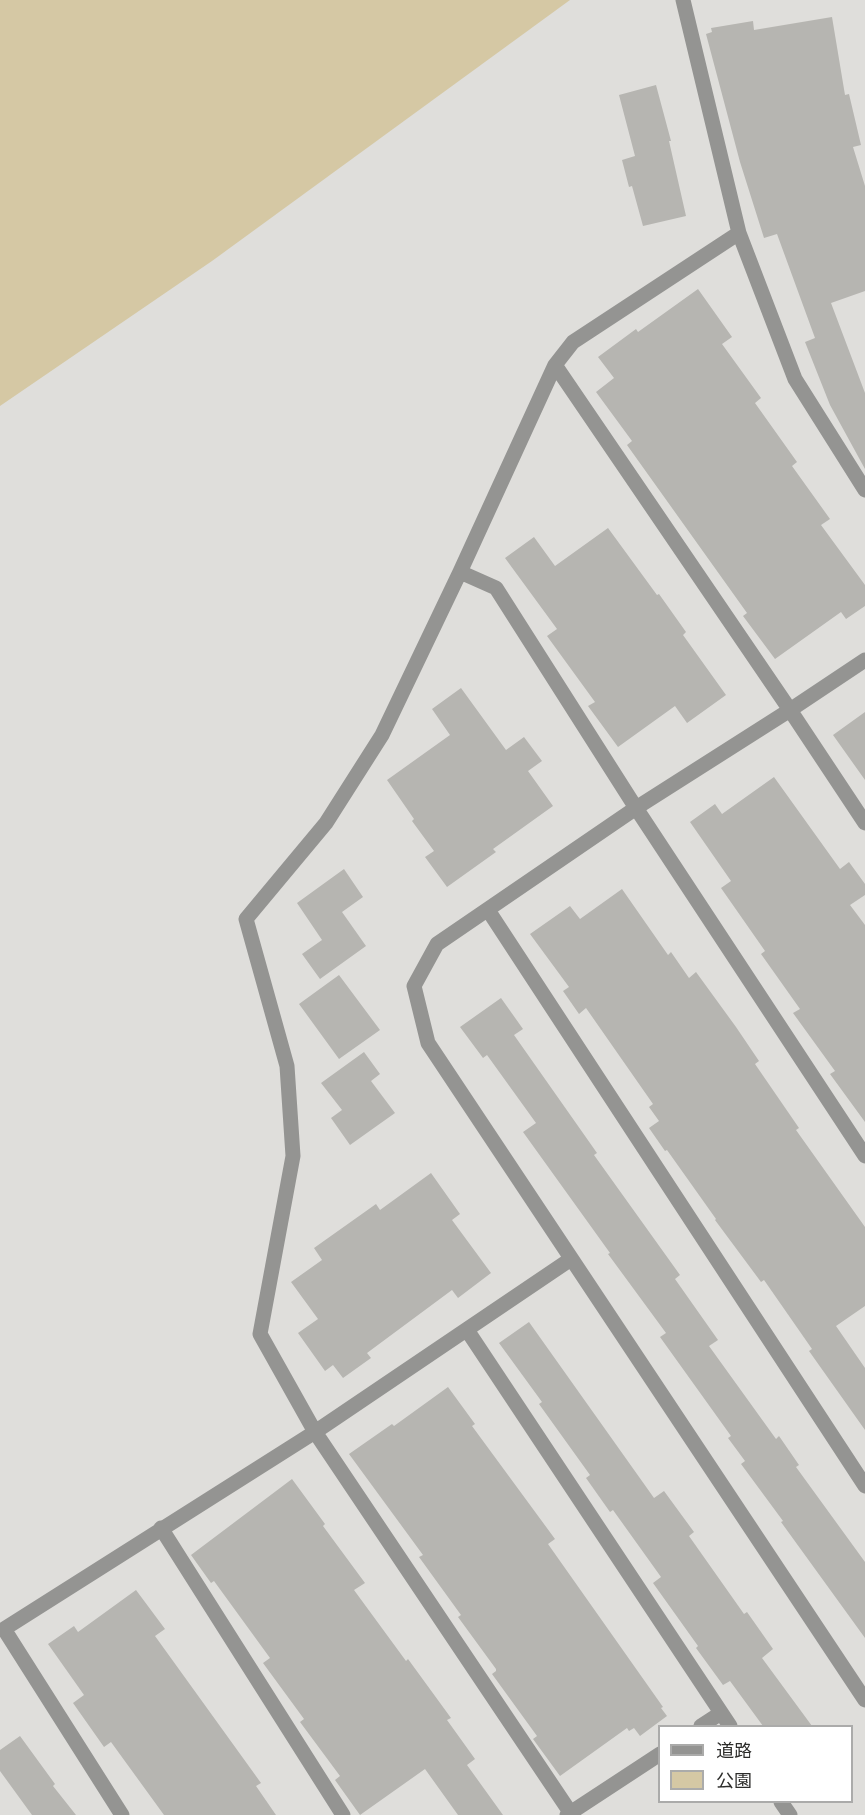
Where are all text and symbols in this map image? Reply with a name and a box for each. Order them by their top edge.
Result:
legend [658,1725,853,1803]
text: 道路 [716,1738,752,1763]
text: 公園 [716,1768,752,1793]

